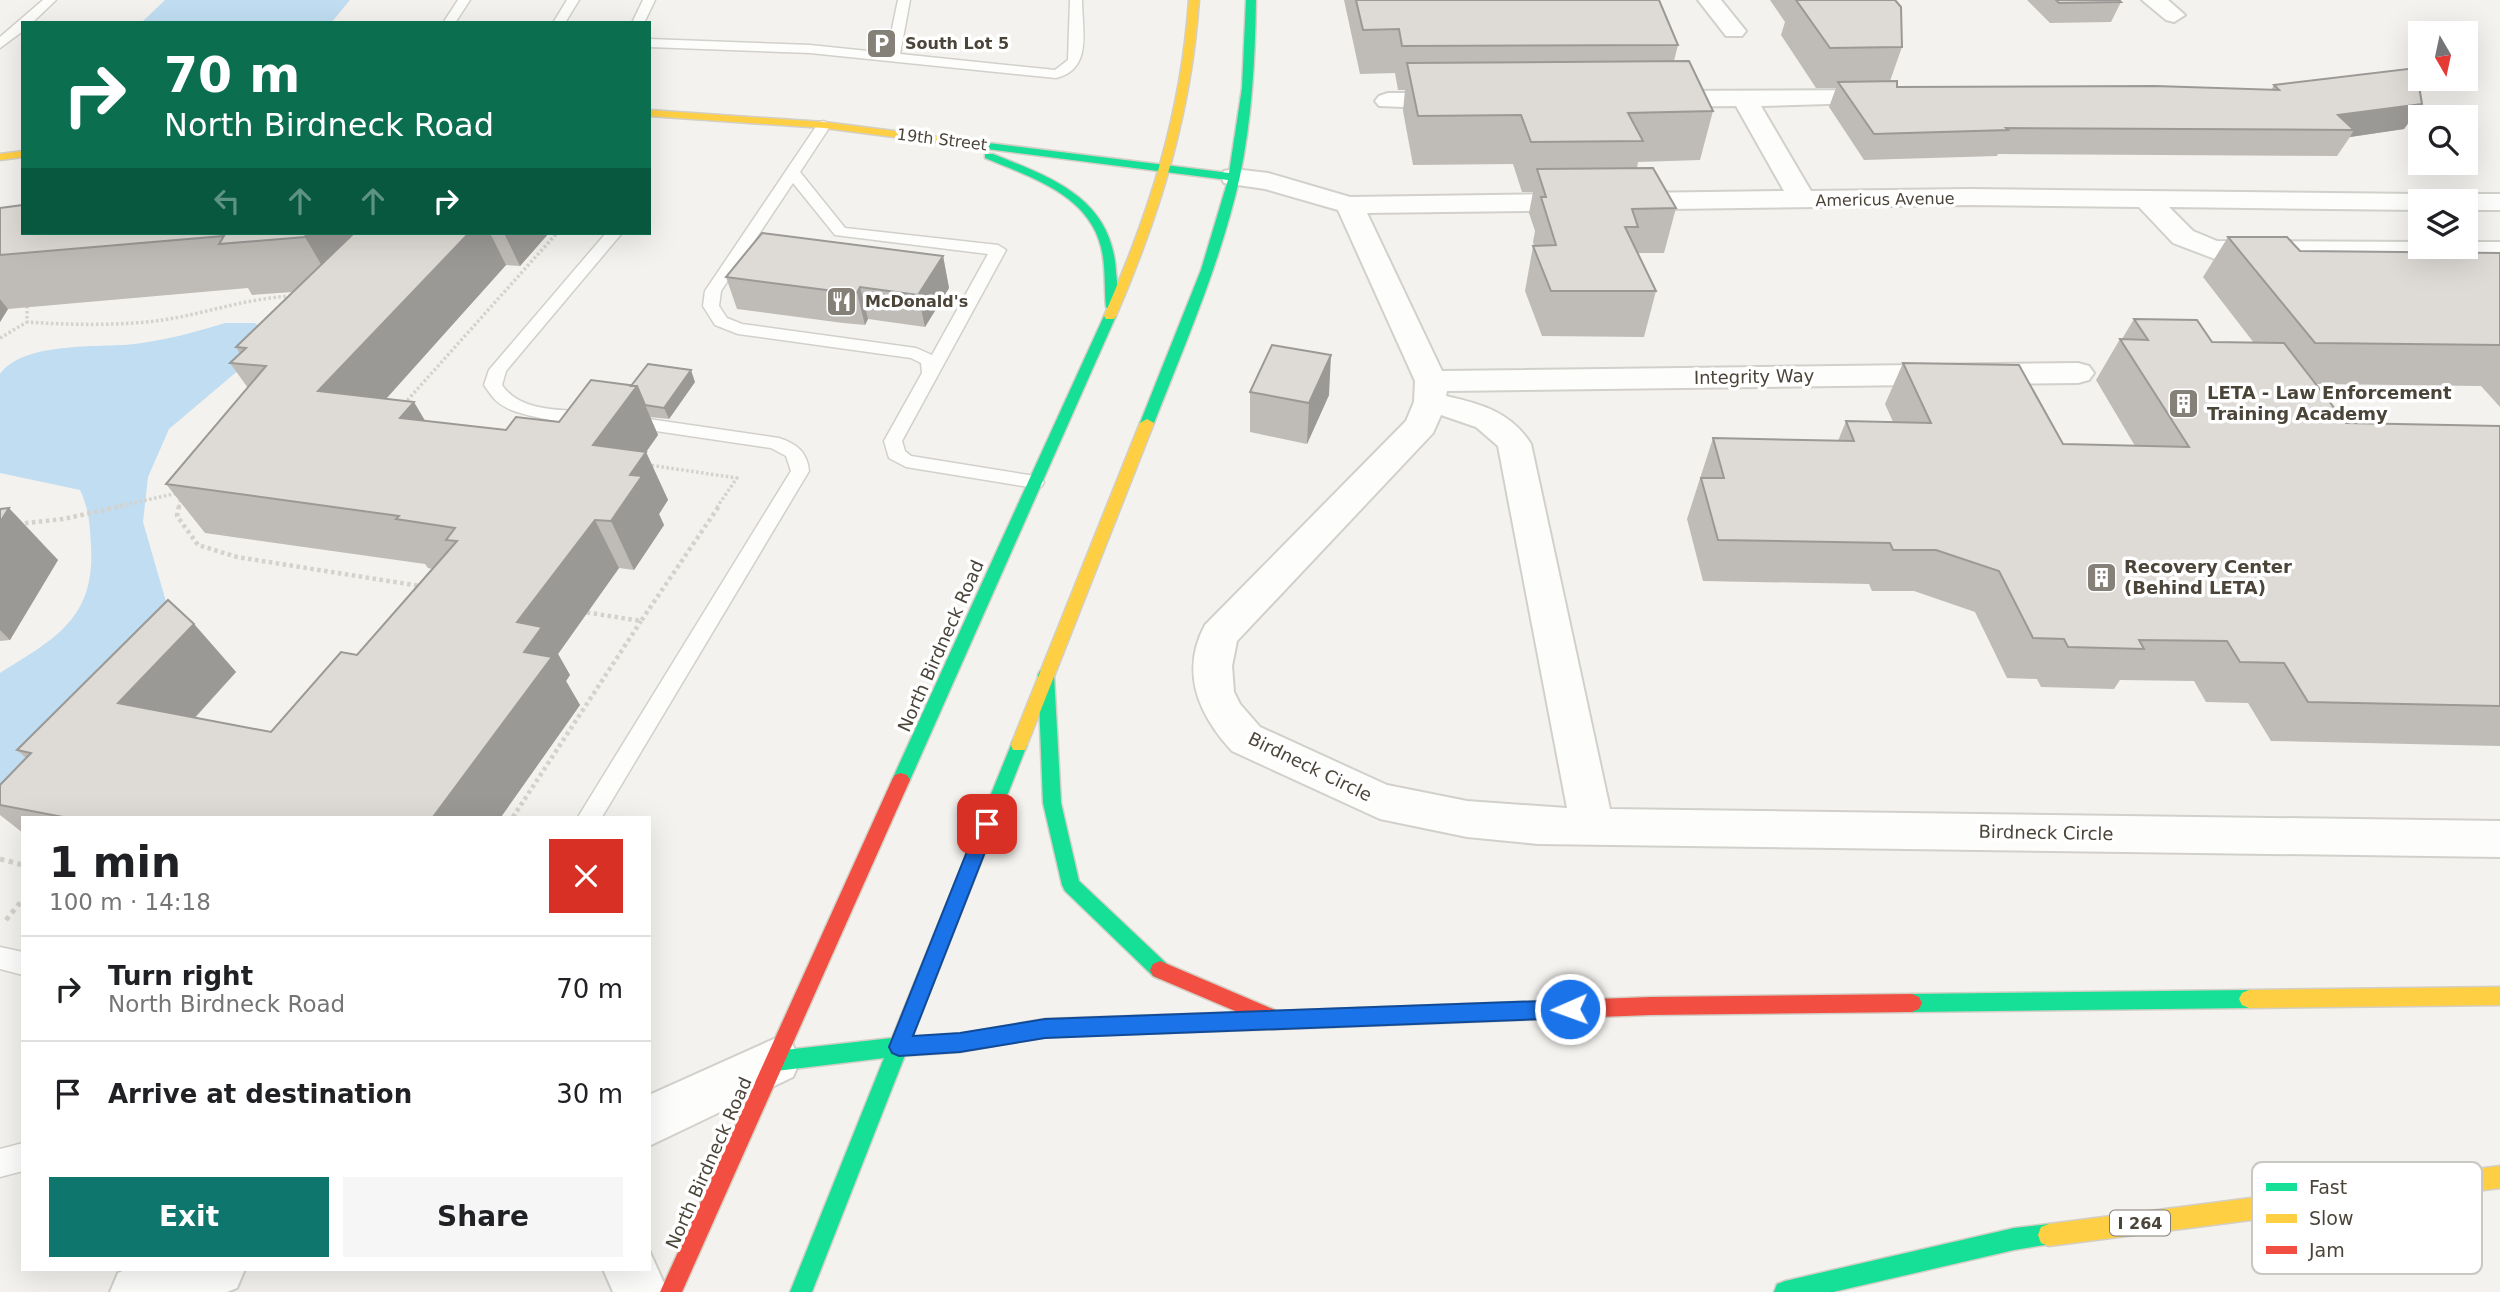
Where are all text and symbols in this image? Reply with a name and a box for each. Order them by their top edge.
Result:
north arrow [2408,21,2478,91]
map controls [2408,21,2478,259]
parking icon: South Lot 5 [865,26,899,60]
place label: South Lot 5 [905,34,1009,53]
text: 70 m [164,47,300,104]
icon: right [49,49,140,140]
button: search [2408,105,2478,175]
text: North Birdneck Road [164,106,494,144]
street label: 19th Street [896,125,988,154]
icon: left [208,182,246,220]
icon: ahead [281,182,319,220]
icon: ahead [354,182,392,220]
icon: right [427,182,465,220]
street label: Americus Avenue [1815,189,1955,210]
button: layers [2408,189,2478,259]
restaurant icon: McDonald's [825,284,859,318]
place label: McDonald's [865,292,968,311]
street label: Integrity Way [1694,365,1815,388]
place label: LETA - Law Enforcement Training Academy [2207,382,2452,424]
building icon: LETA - Law Enforcement Training Academy [2167,386,2201,420]
place label: Recovery Center (Behind LETA) [2124,556,2292,598]
street label: North Birdneck Road [893,557,988,735]
building icon: Recovery Center (Behind LETA) [2084,560,2118,594]
street label: Birdneck Circle [1245,728,1375,806]
pin [957,794,1017,854]
icon: arrive [968,805,1006,843]
street label: Birdneck Circle [1978,821,2114,844]
text: 1 min [49,838,181,887]
button: close [549,839,623,913]
text: 100 m · 14:18 [49,889,211,915]
text: Turn right [108,961,253,991]
icon: right [49,970,87,1008]
position arrow [1533,972,1607,1046]
text: 70 m [556,974,623,1004]
text: North Birdneck Road [108,991,345,1017]
street label: North Birdneck Road [661,1074,756,1252]
icon: arrive [49,1075,87,1113]
text: Arrive at destination [108,1079,412,1109]
text: 30 m [556,1079,623,1109]
legend [2252,1162,2482,1274]
text: Fast [2309,1176,2347,1198]
button: Exit [49,1177,329,1257]
button: Share [343,1177,623,1257]
text: Slow [2309,1207,2354,1229]
road number: I 264 [2110,1210,2170,1236]
text: Jam [2308,1239,2345,1261]

